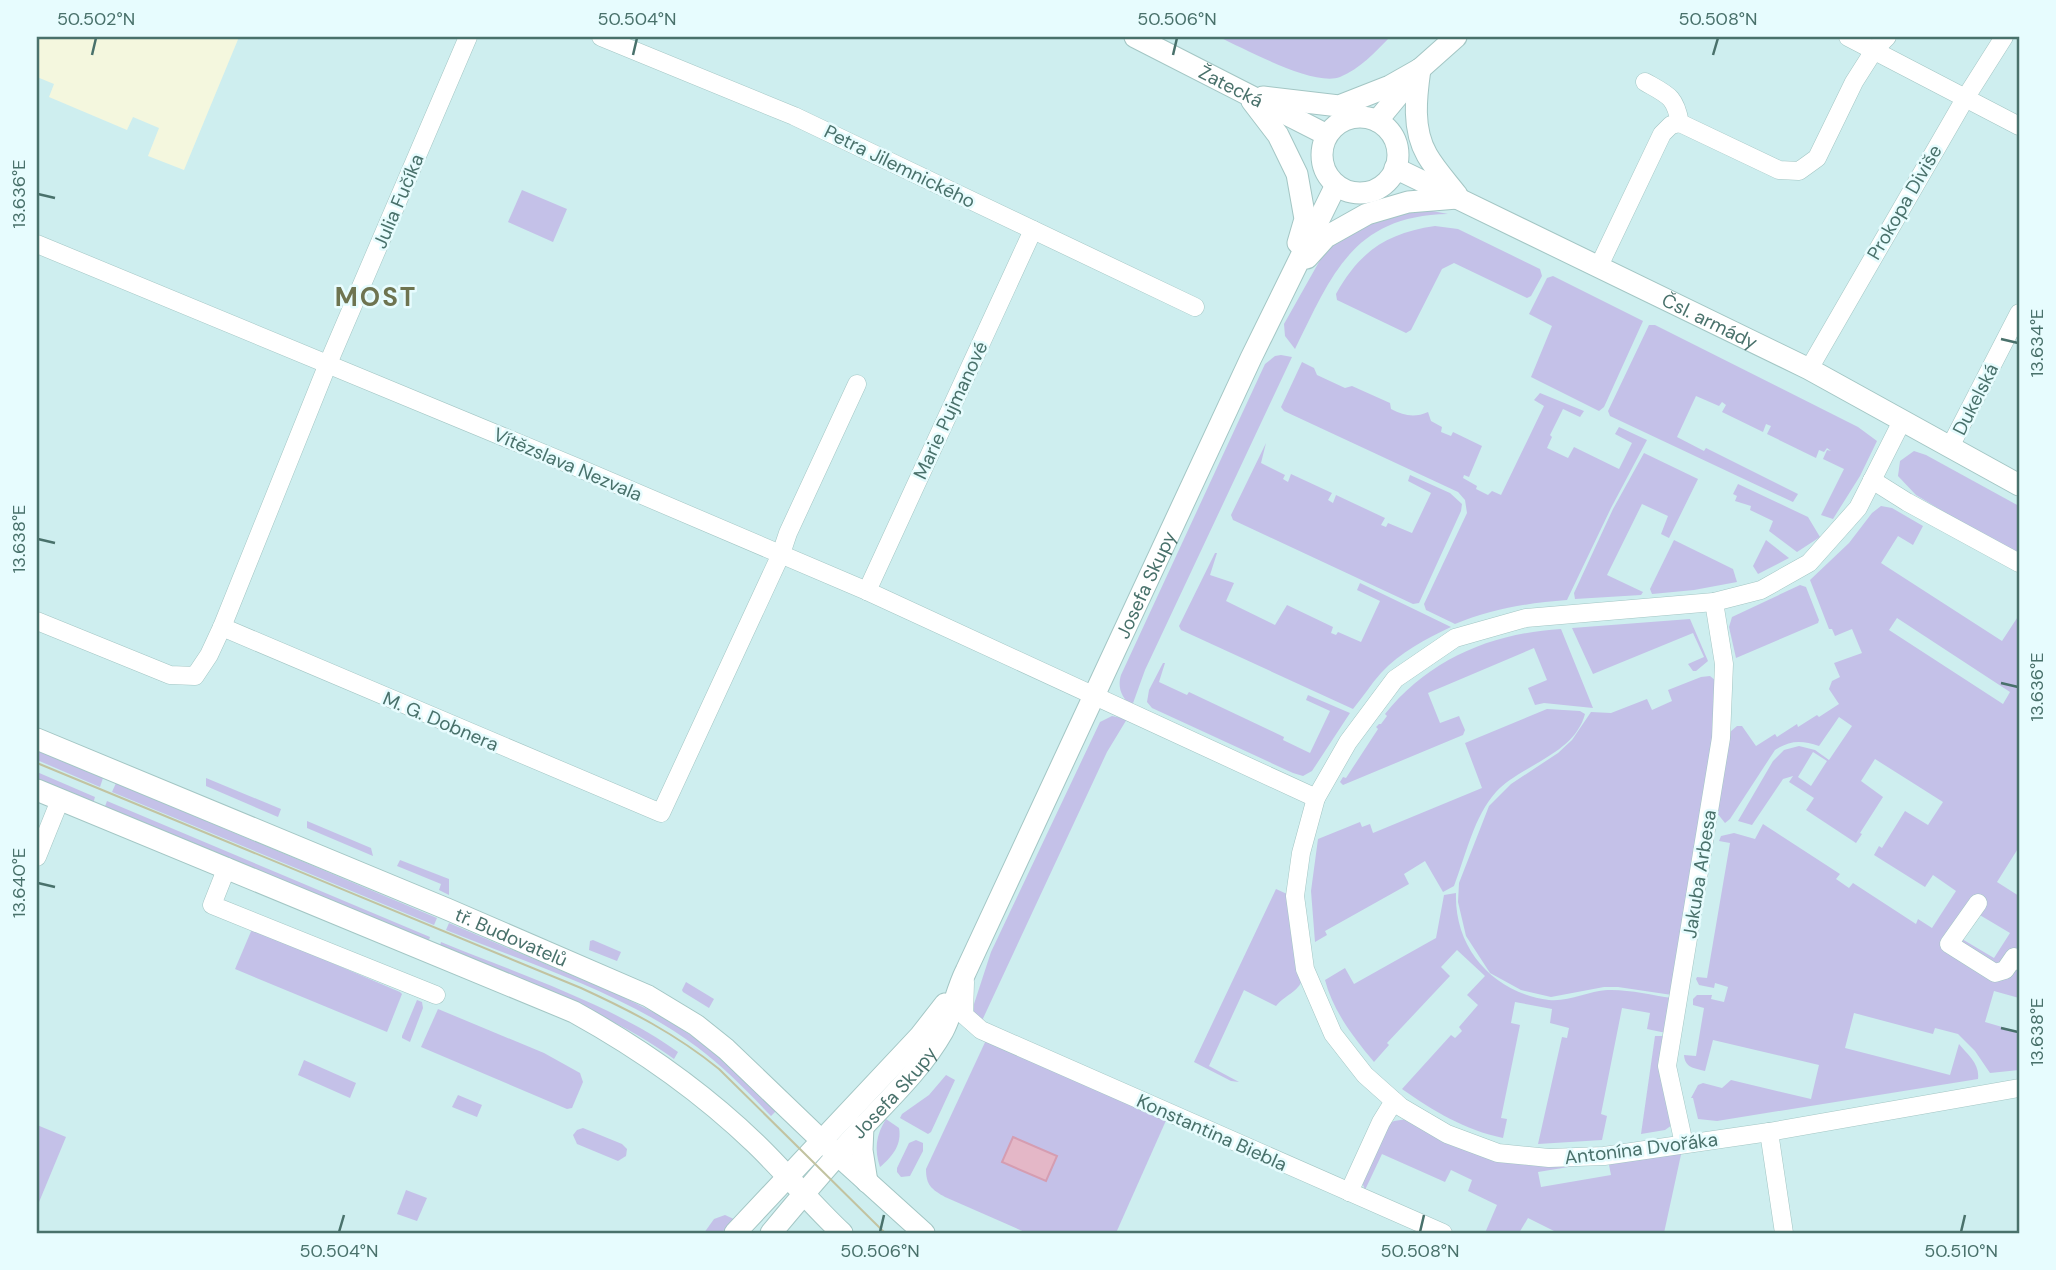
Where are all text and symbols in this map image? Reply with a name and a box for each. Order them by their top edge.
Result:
text: 50.502°N [57,7,135,31]
text: 50.504°N [598,7,676,31]
text: 50.506°N [1137,7,1217,31]
text: 50.508°N [1679,7,1757,31]
street label: Žatecká [1195,60,1267,113]
street label: Petra Jilemnického [820,119,979,214]
street label: Prokopa Diviše [1861,140,1947,264]
street label: Julia Fučíka [367,150,430,252]
text: 13.636°E [7,160,31,228]
district label: MOST [335,280,417,314]
street label: Čsl. armády [1658,287,1762,355]
text: 13.634°E [2025,309,2049,377]
street label: Marie Pujmanové [908,337,993,483]
street label: Dukelská [1947,359,2004,439]
street label: Vítězslava Nezvala [490,422,646,507]
text: 13.638°E [7,505,31,573]
street label: Josefa Skupy [1110,527,1182,643]
text: 13.636°E [2025,653,2049,721]
street label: M. G. Dobnera [379,686,502,757]
street label: Jakuba Arbesa [1677,808,1722,940]
text: 13.640°E [7,848,31,918]
street label: tř. Budovatelů [451,902,571,973]
text: 13.638°E [2025,998,2049,1066]
street label: Josefa Skupy [847,1041,943,1144]
street label: Konstantina Biebla [1133,1088,1291,1177]
street label: Antonína Dvořáka [1563,1127,1719,1170]
text: 50.504°N [300,1239,378,1263]
text: 50.506°N [840,1239,920,1263]
text: 50.508°N [1381,1239,1459,1263]
text: 50.510°N [1924,1239,1998,1263]

